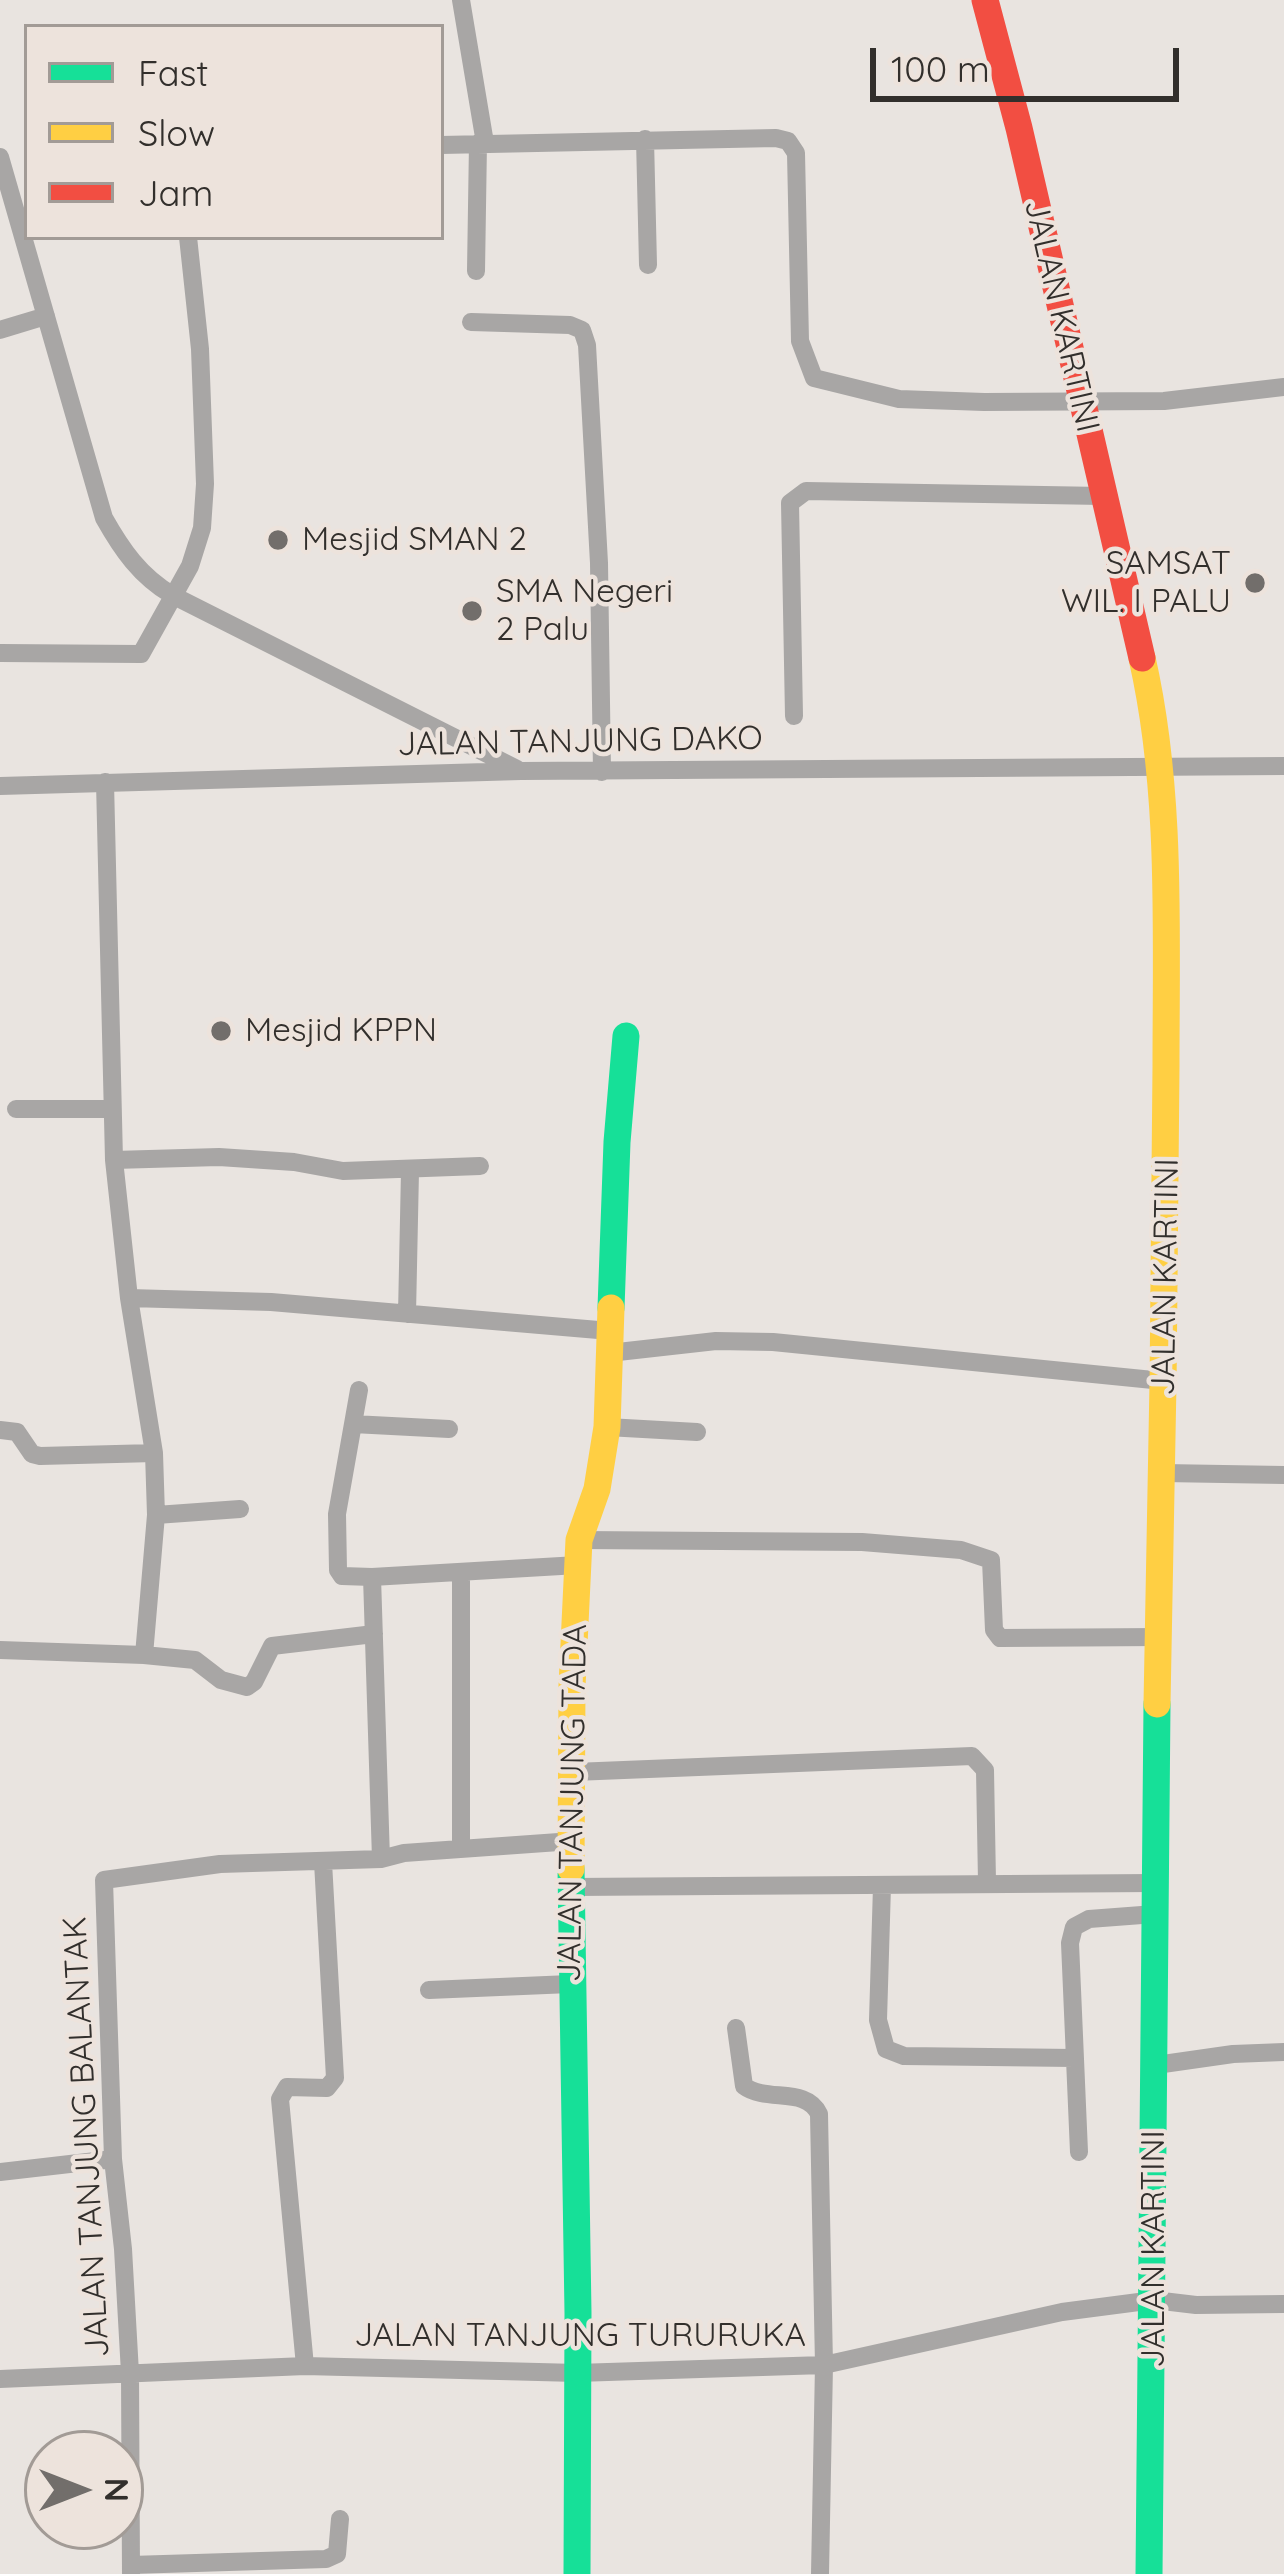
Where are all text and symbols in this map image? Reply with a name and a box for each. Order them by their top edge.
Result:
legend [24,24,444,240]
scale bar [876,24,1185,98]
text: 100 m [891,46,990,91]
text: Fast [138,50,209,95]
text: Slow [138,110,215,155]
text: Jam [138,170,213,215]
street label: JALAN KARTINI [1015,196,1107,436]
place label: Mesjid SMAN 2 [302,520,527,560]
marker: Mesjid SMAN 2 [265,527,291,553]
place label: SAMSAT WIL. I PALU [1061,544,1231,622]
marker: SAMSAT WIL. I PALU [1242,570,1268,596]
place label: SMA Negeri 2 Palu [496,572,673,650]
marker: SMA Negeri 2 Palu [459,598,485,624]
street label: JALAN TANJUNG DAKO [397,719,763,765]
place label: Mesjid KPPN [245,1011,437,1051]
marker: Mesjid KPPN [208,1018,234,1044]
street label: JALAN KARTINI [1144,1158,1188,1396]
street label: JALAN TANJUNG TADA [550,1624,596,1982]
street label: JALAN TANJUNG BALANTAK [56,1916,118,2358]
street label: JALAN KARTINI [1134,2130,1174,2368]
street label: JALAN TANJUNG TURURUKA [354,2316,806,2356]
north arrow [24,2430,144,2550]
text: N [97,2478,138,2502]

